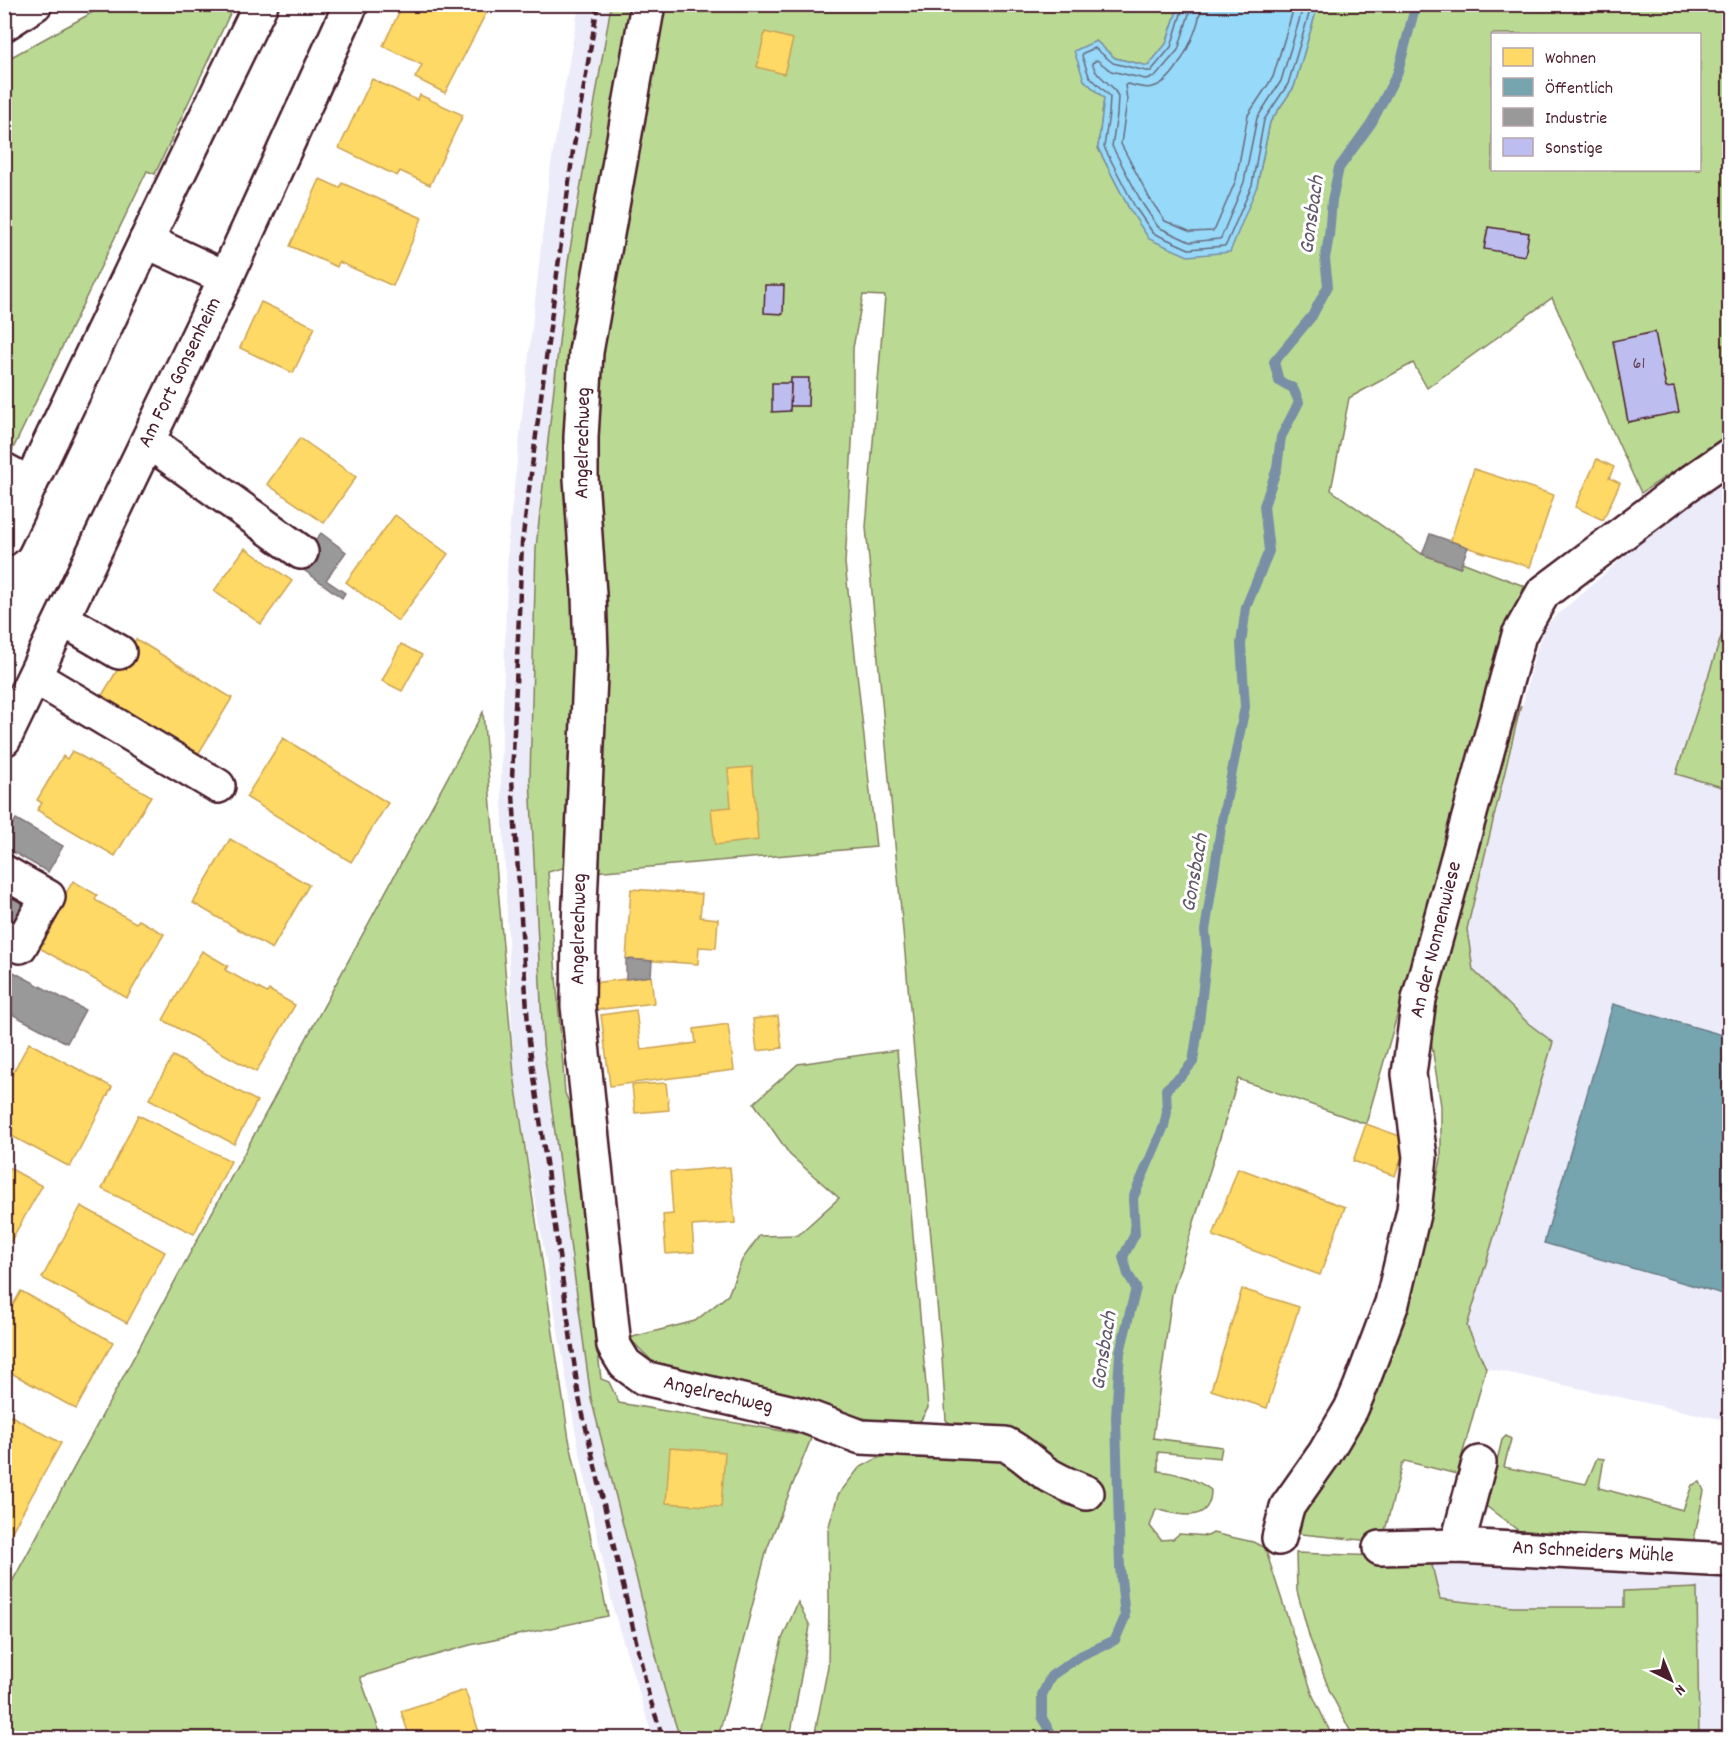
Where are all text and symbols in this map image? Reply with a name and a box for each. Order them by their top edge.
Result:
legend [1491,33,1701,171]
text: Wohnen [1545,47,1596,72]
text: Öffentlich [1545,77,1613,102]
text: Industrie [1545,107,1607,132]
text: Sonstige [1545,137,1603,162]
water label: Gonsbach [1292,173,1334,256]
street label: Am Fort Gonsenheim [131,293,231,453]
house number: 61 [1633,352,1645,377]
street label: Angelrechweg [568,387,600,499]
water label: Gonsbach [1174,830,1218,915]
street label: An der Nonnenwiese [1403,859,1471,1021]
street label: Angelrechweg [564,873,596,985]
water label: Gonsbach [1084,1309,1127,1392]
street label: Angelrechweg [660,1369,776,1423]
street label: An Schneiders Mühle [1511,1534,1675,1572]
north arrow [1641,1650,1701,1710]
text: N [1669,1678,1690,1700]

